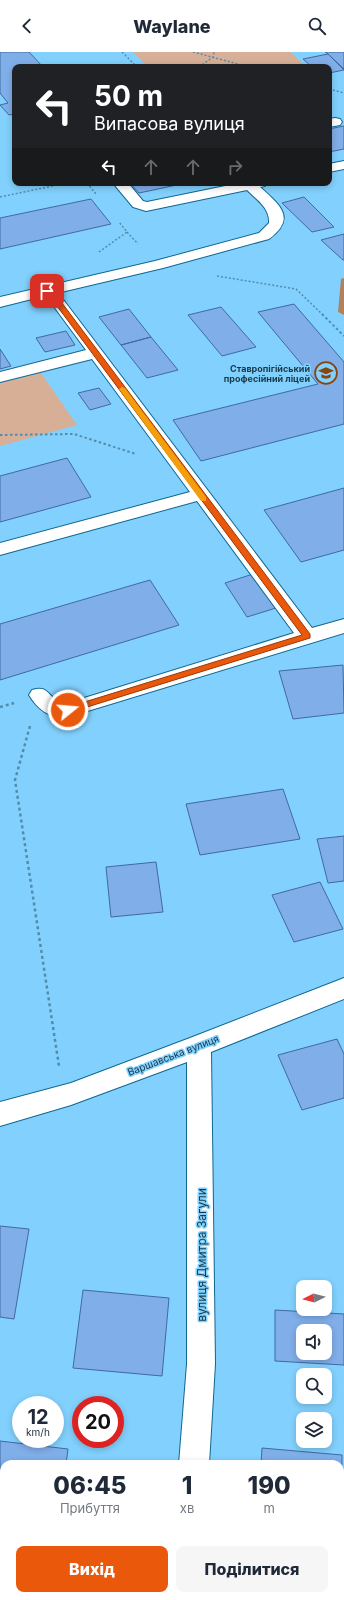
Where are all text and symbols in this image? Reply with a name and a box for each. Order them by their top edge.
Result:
icon: back [16,15,38,37]
icon: search [306,15,328,37]
text: Waylane [133,16,211,37]
text: 50 m [94,79,163,113]
icon: left [28,80,80,132]
text: Випасова вулиця [94,113,245,134]
icon: left [98,156,120,178]
icon: ahead [140,156,162,178]
icon: ahead [182,156,204,178]
icon: right [224,156,246,178]
pin [30,274,64,308]
icon: arrive [36,280,58,302]
school or university icon: Ставропігійський професійний ліцей [313,360,339,386]
place label: Ставропігійський професійний ліцей [224,363,310,384]
position arrow [47,689,89,731]
street label: Варшавська вулиця [126,1032,220,1078]
street label: вулиця Дмитра Загули [194,1188,209,1322]
north arrow [296,1280,332,1316]
map controls [296,1280,332,1448]
button: sound [296,1324,332,1360]
button: search [296,1368,332,1404]
speed limit sign: 20 [72,1396,124,1448]
text: 12 [27,1405,49,1429]
button: layers [296,1412,332,1448]
text: km/h [26,1426,50,1438]
text: 06:45 [53,1471,126,1500]
text: 1 [182,1471,192,1500]
text: 190 [248,1471,291,1500]
text: Прибуття [60,1500,120,1516]
text: хв [180,1500,194,1516]
text: m [263,1500,275,1516]
button: Вихід [16,1546,168,1592]
button: Поділитися [176,1546,328,1592]

